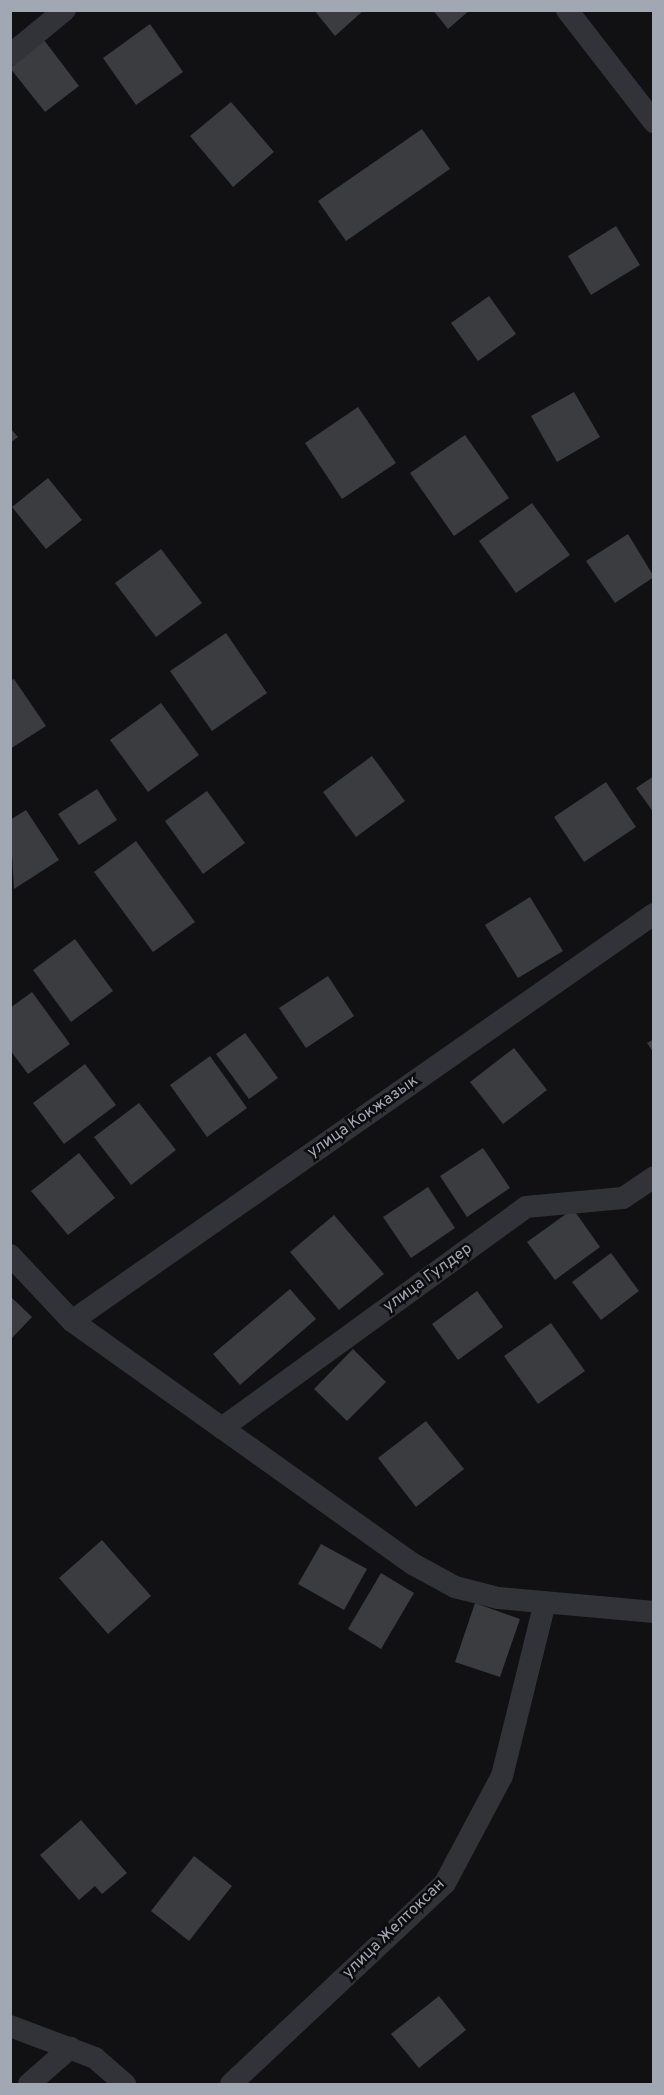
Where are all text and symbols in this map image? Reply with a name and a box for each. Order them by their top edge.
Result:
street label: улица Кокжазык [304,1072,422,1162]
street label: улица Гулдер [380,1239,476,1317]
street label: улица Желтоксан [339,1875,449,1983]

